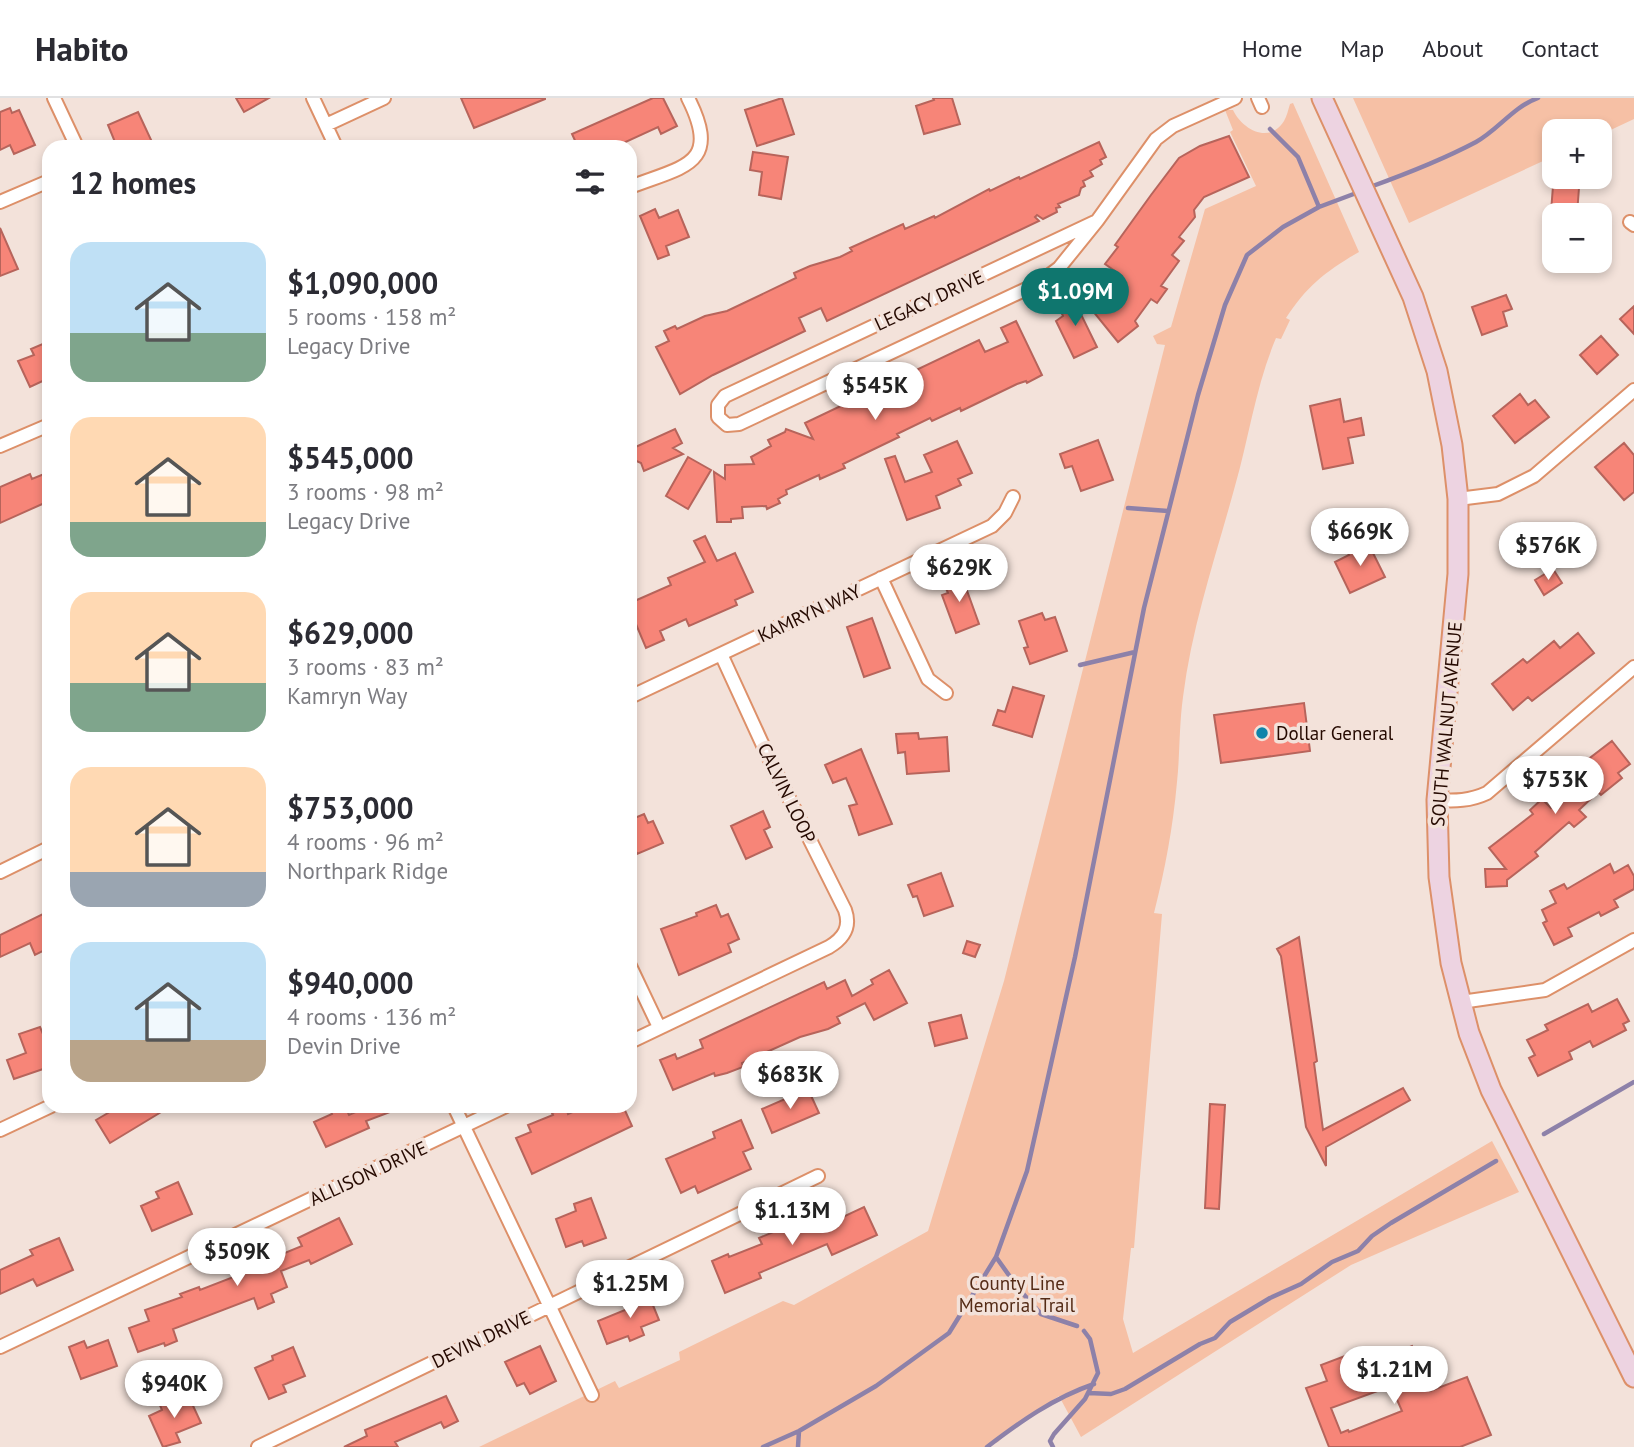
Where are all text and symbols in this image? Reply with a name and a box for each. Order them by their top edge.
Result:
text: Habito [35,27,129,70]
text: Home [1242,33,1302,64]
text: Map [1340,33,1384,64]
text: About [1422,33,1483,64]
text: Contact [1521,33,1599,64]
map controls [1542,119,1612,273]
button: + [1542,119,1612,189]
text: 12 homes [70,163,196,202]
icon: filters [571,163,609,201]
button: − [1542,203,1612,273]
text: $1,090,000 [287,263,438,302]
street label: LEGACY DRIVE [870,264,988,336]
pin: $1.09M [1018,268,1132,328]
icon: home [126,270,210,354]
text: $1.09M [1037,276,1113,305]
text: 5 rooms · 158 m² [287,302,456,331]
text: Legacy Drive [287,331,410,360]
pin: $545K [826,362,924,422]
text: $545K [842,370,908,399]
text: $545,000 [287,438,414,477]
icon: home [126,445,210,529]
text: 3 rooms · 98 m² [287,477,444,506]
text: Legacy Drive [287,506,410,535]
pin: $669K [1311,508,1409,568]
text: $669K [1327,516,1393,545]
pin: $576K [1499,522,1597,582]
text: $576K [1515,530,1581,559]
pin: $629K [910,545,1008,604]
text: $629K [926,552,992,581]
street label: KAMRYN WAY [754,578,865,647]
text: $629,000 [287,613,414,652]
icon: home [126,620,210,704]
street label: SOUTH WALNUT AVENUE [1425,621,1467,827]
text: 3 rooms · 83 m² [287,652,444,681]
text: Kamryn Way [287,681,408,710]
place label: Dollar General [1276,721,1394,745]
marker: Dollar General [1254,725,1270,741]
street label: CALVIN LOOP [752,739,822,847]
pin: $753K [1506,756,1604,816]
text: $753K [1522,764,1588,793]
text: $753,000 [287,788,414,827]
icon: home [126,795,210,879]
text: 4 rooms · 96 m² [287,827,444,856]
text: Northpark Ridge [287,856,448,885]
text: $940,000 [287,963,414,1002]
icon: home [126,970,210,1054]
text: 4 rooms · 136 m² [287,1002,456,1031]
text: Devin Drive [287,1031,401,1060]
pin: $683K [741,1052,839,1111]
text: $683K [757,1059,823,1088]
street label: ALLISON DRIVE [305,1135,431,1211]
pin: $1.13M [735,1188,849,1247]
text: $1.13M [754,1195,830,1224]
pin: $509K [188,1228,286,1288]
text: $509K [204,1236,270,1265]
pin: $1.25M [573,1260,687,1320]
text: $1.25M [592,1268,668,1297]
park label: County Line Memorial Trail [959,1271,1076,1317]
street label: DEVIN DRIVE [428,1305,534,1373]
pin: $1.21M [1337,1346,1451,1406]
text: $1.21M [1356,1354,1432,1383]
pin: $940K [125,1360,223,1420]
text: $940K [141,1368,207,1397]

